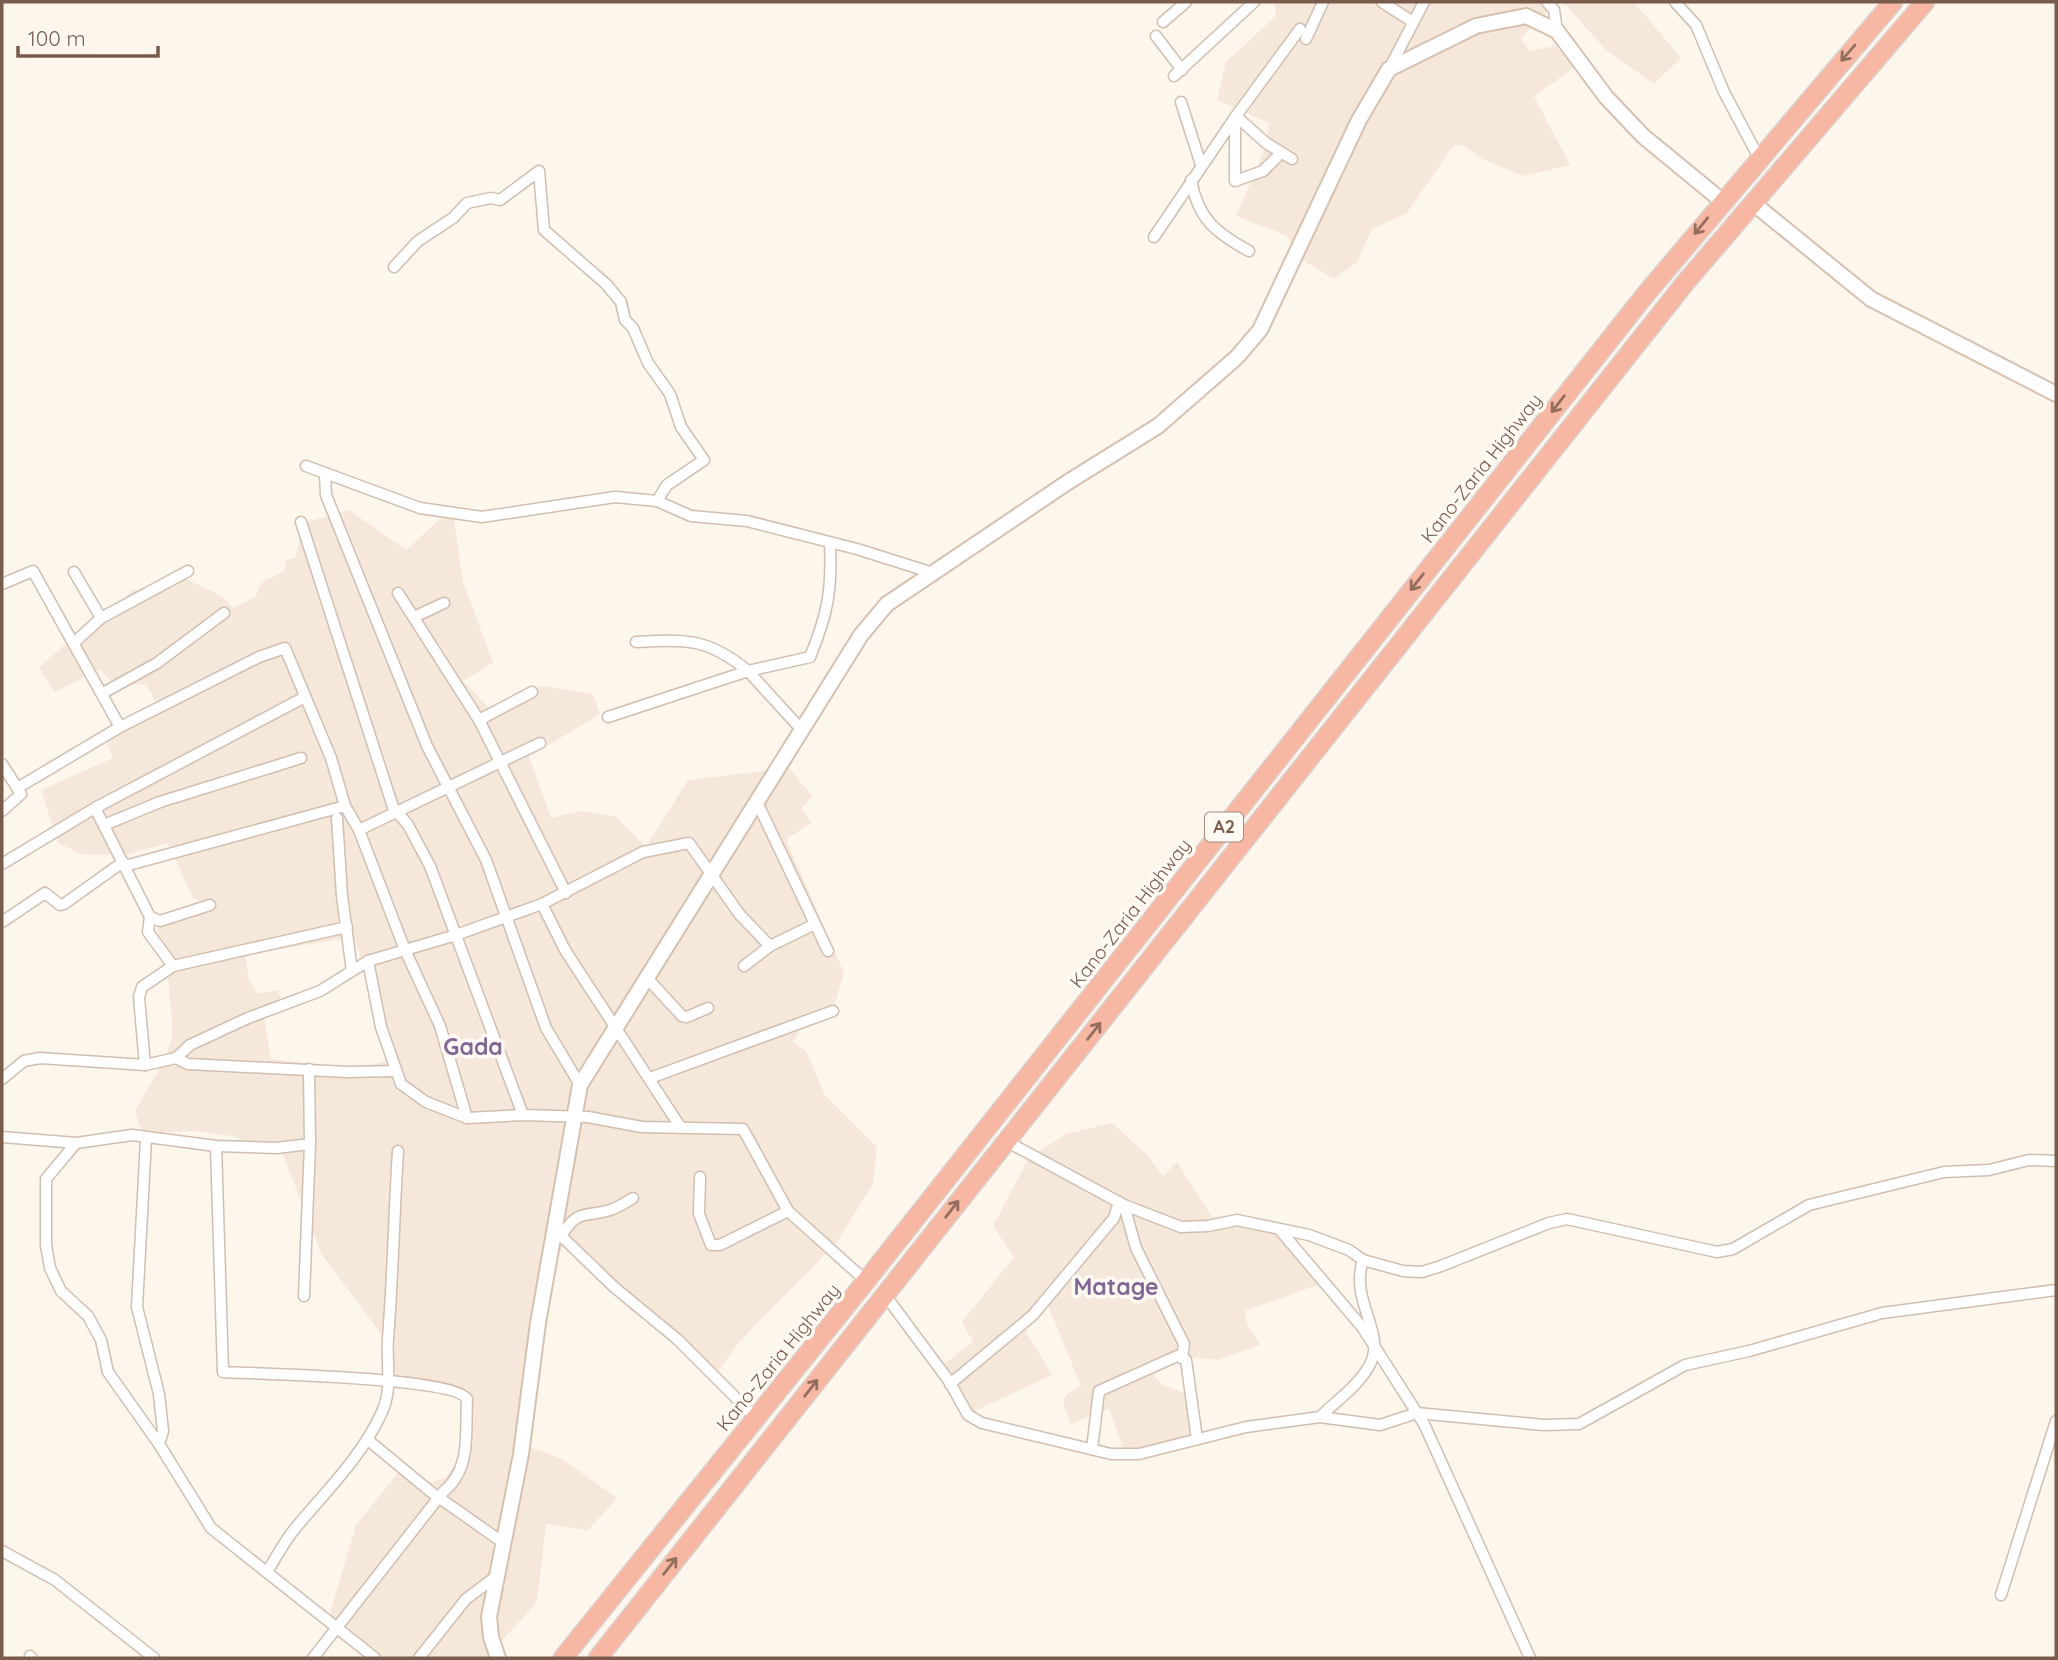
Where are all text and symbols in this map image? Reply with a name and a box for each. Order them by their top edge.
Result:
scale bar [18,14,158,58]
text: 100 m [28,25,86,51]
one-way arrow [1840,44,1856,62]
one-way arrow [1693,217,1709,235]
street label: Kano-Zaria Highway [1415,388,1547,548]
one-way arrow [1551,394,1566,412]
one-way arrow [1410,573,1425,591]
road number: A2 [1205,812,1243,842]
street label: Kano-Zaria Highway [1064,833,1196,993]
one-way arrow [1086,1022,1101,1041]
district label: Gada [443,1032,503,1061]
one-way arrow [945,1201,960,1219]
district label: Matage [1074,1272,1158,1301]
street label: Kano-Zaria Highway [711,1278,845,1436]
one-way arrow [804,1379,819,1397]
one-way arrow [663,1558,678,1576]

